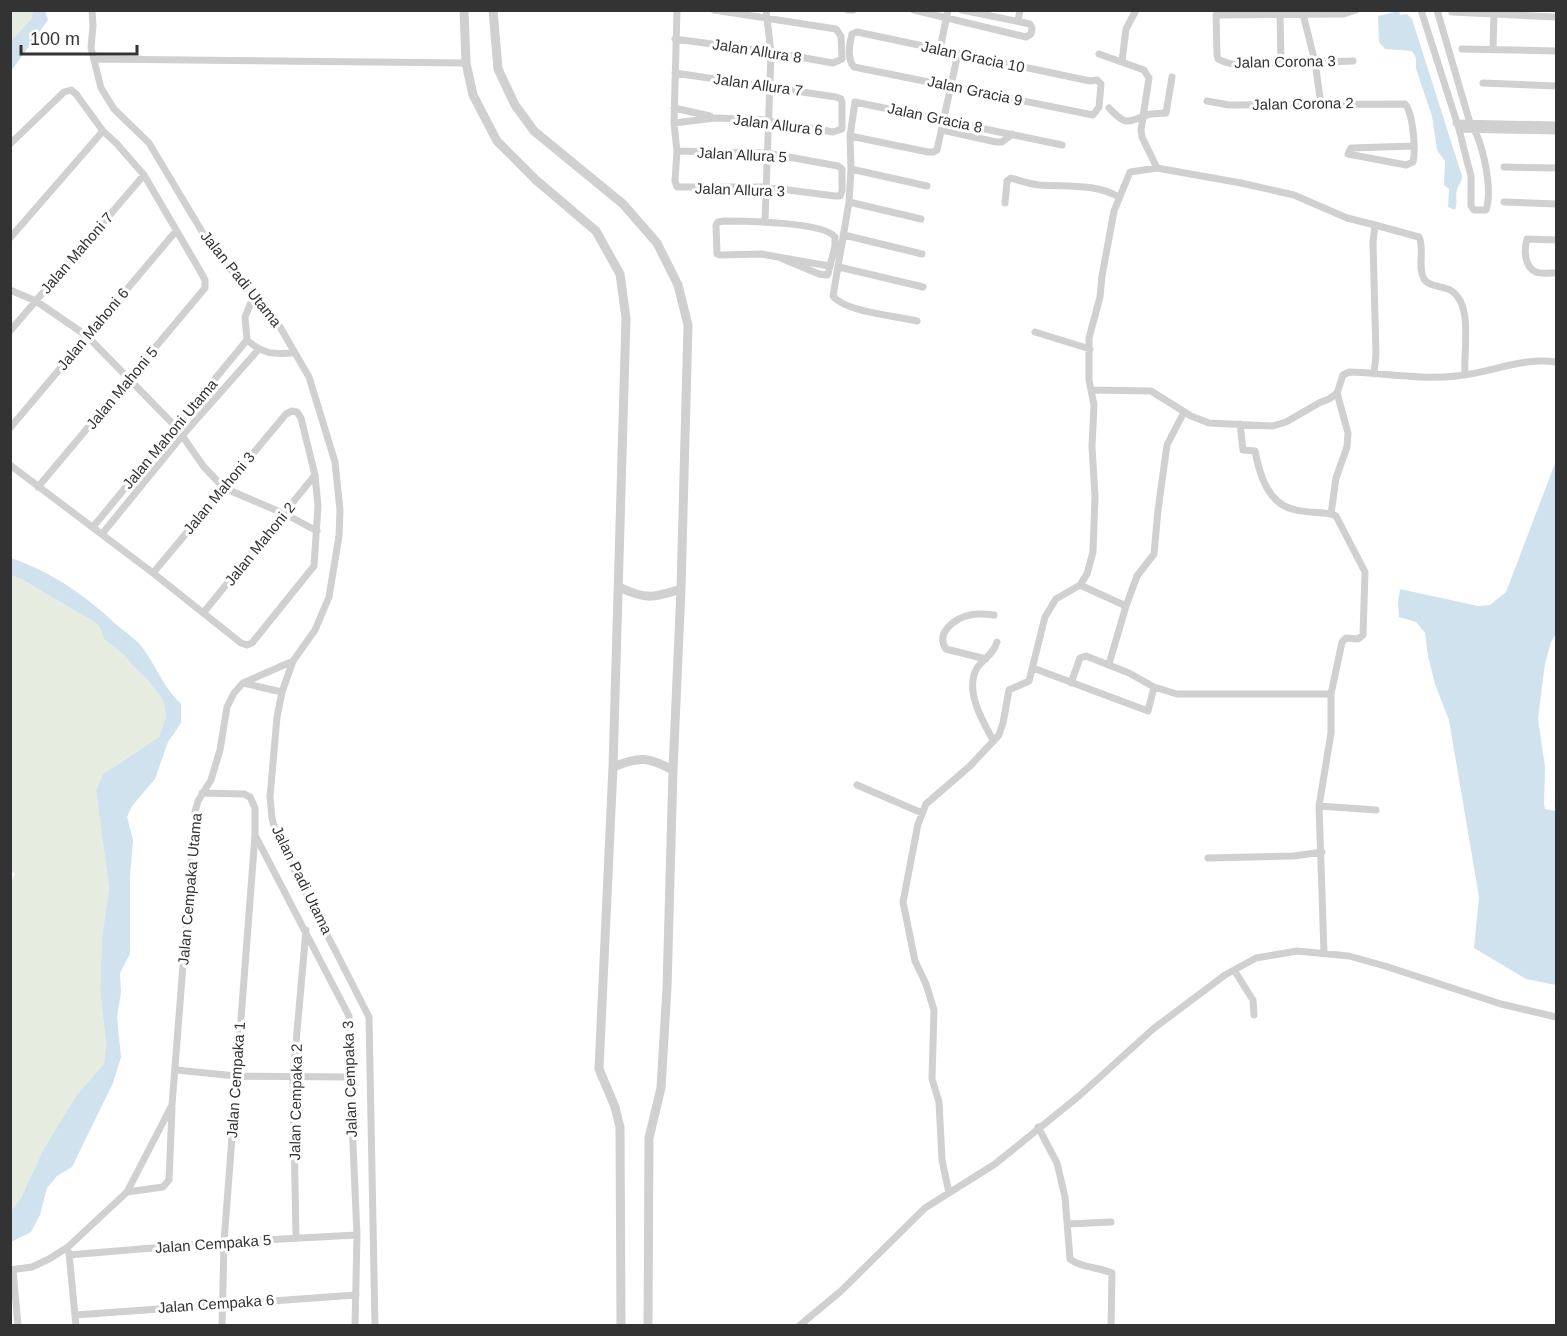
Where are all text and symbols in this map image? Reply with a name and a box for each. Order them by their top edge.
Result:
scale bar [21,18,136,56]
text: 100 m [30,29,80,49]
street label: Jalan Allura 8 [711,35,803,66]
street label: Jalan Gracia 10 [920,37,1026,76]
street label: Jalan Corona 3 [1234,52,1336,71]
street label: Jalan Allura 7 [712,70,804,99]
street label: Jalan Gracia 9 [926,72,1024,109]
street label: Jalan Corona 2 [1252,94,1354,113]
street label: Jalan Gracia 8 [886,99,984,136]
street label: Jalan Allura 6 [732,111,824,138]
street label: Jalan Allura 5 [697,144,787,165]
street label: Jalan Allura 3 [695,179,785,200]
street label: Jalan Mahoni 7 [37,209,116,297]
street label: Jalan Padi Utama [198,227,286,331]
street label: Jalan Mahoni 6 [53,284,132,373]
street label: Jalan Mahoni 5 [82,343,161,432]
street label: Jalan Mahoni Utama [119,375,221,492]
street label: Jalan Mahoni 3 [179,448,258,537]
street label: Jalan Mahoni 2 [221,499,298,589]
street label: Jalan Cempaka Utama [174,812,205,966]
street label: Jalan Padi Utama [269,823,336,937]
street label: Jalan Cempaka 3 [339,1020,360,1138]
street label: Jalan Cempaka 1 [223,1021,248,1139]
street label: Jalan Cempaka 2 [286,1043,305,1160]
street label: Jalan Cempaka 5 [154,1231,272,1256]
street label: Jalan Cempaka 6 [157,1291,275,1316]

